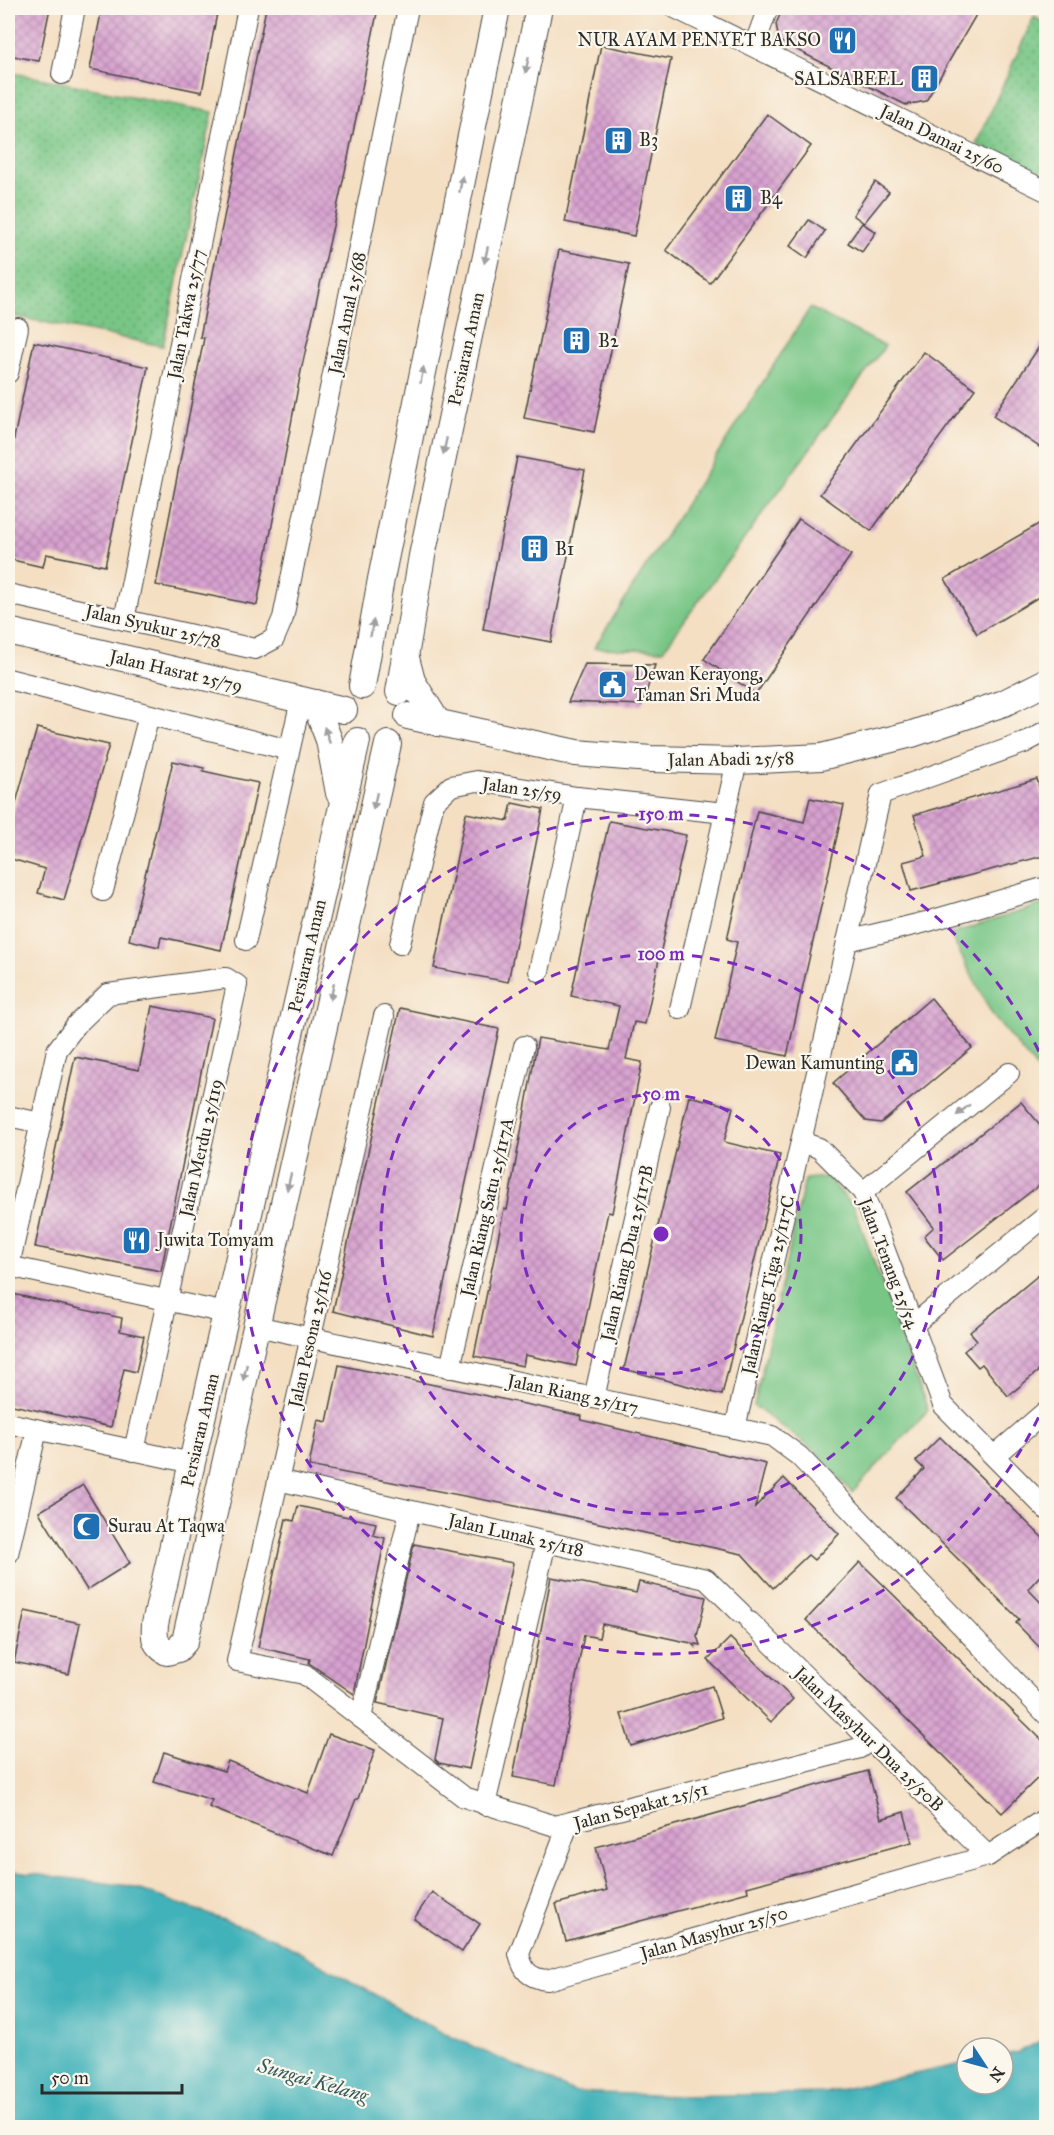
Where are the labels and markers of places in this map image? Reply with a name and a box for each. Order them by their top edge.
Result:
restaurant icon: NUR AYAM PENYET BAKSO [826,24,858,56]
place label: NUR AYAM PENYET BAKSO [578,29,821,51]
building icon: SALSABEEL [908,63,940,95]
place label: SALSABEEL [794,68,904,90]
building icon: B3 [602,124,634,156]
place label: B3 [639,129,658,151]
building icon: B4 [723,182,755,214]
place label: B4 [760,187,783,209]
building icon: B2 [561,325,593,357]
place label: B2 [598,330,619,352]
building icon: B1 [518,533,550,565]
place label: B1 [555,538,574,560]
place label: Dewan Kerayong, Taman Sri Muda [634,663,763,706]
public building icon: Dewan Kerayong, Taman Sri Muda [597,668,629,700]
public building icon: Dewan Kamunting [889,1047,921,1079]
place label: Dewan Kamunting [745,1052,885,1075]
restaurant icon: Juwita Tomyam [120,1224,152,1256]
centre of rings [651,1224,671,1244]
place label: Juwita Tomyam [155,1229,274,1252]
mosque icon: Surau At Taqwa [71,1510,103,1542]
place label: Surau At Taqwa [108,1515,225,1538]

